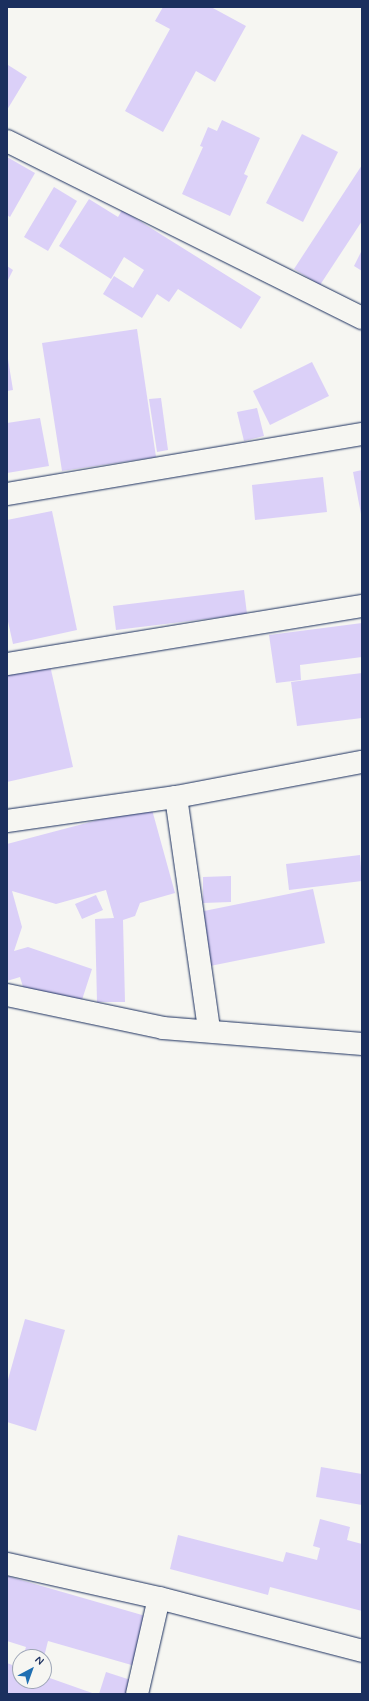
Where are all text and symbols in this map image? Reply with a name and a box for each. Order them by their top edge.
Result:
north arrow [12,1649,52,1689]
text: N [32,1653,47,1668]

